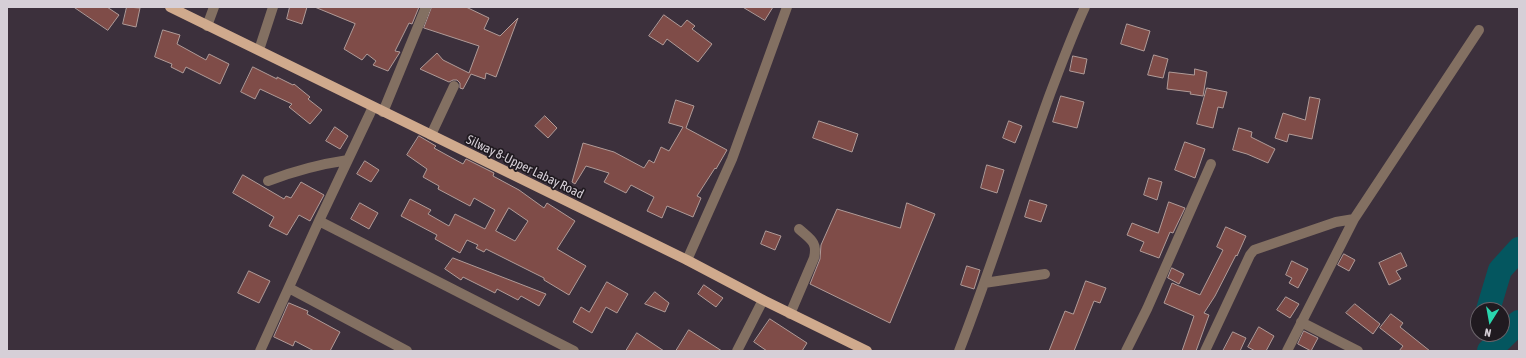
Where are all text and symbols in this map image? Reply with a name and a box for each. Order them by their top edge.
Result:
street label: Silway 8-Upper Labay Road [464,132,586,202]
north arrow [1470,302,1510,342]
text: N [1484,326,1492,339]

